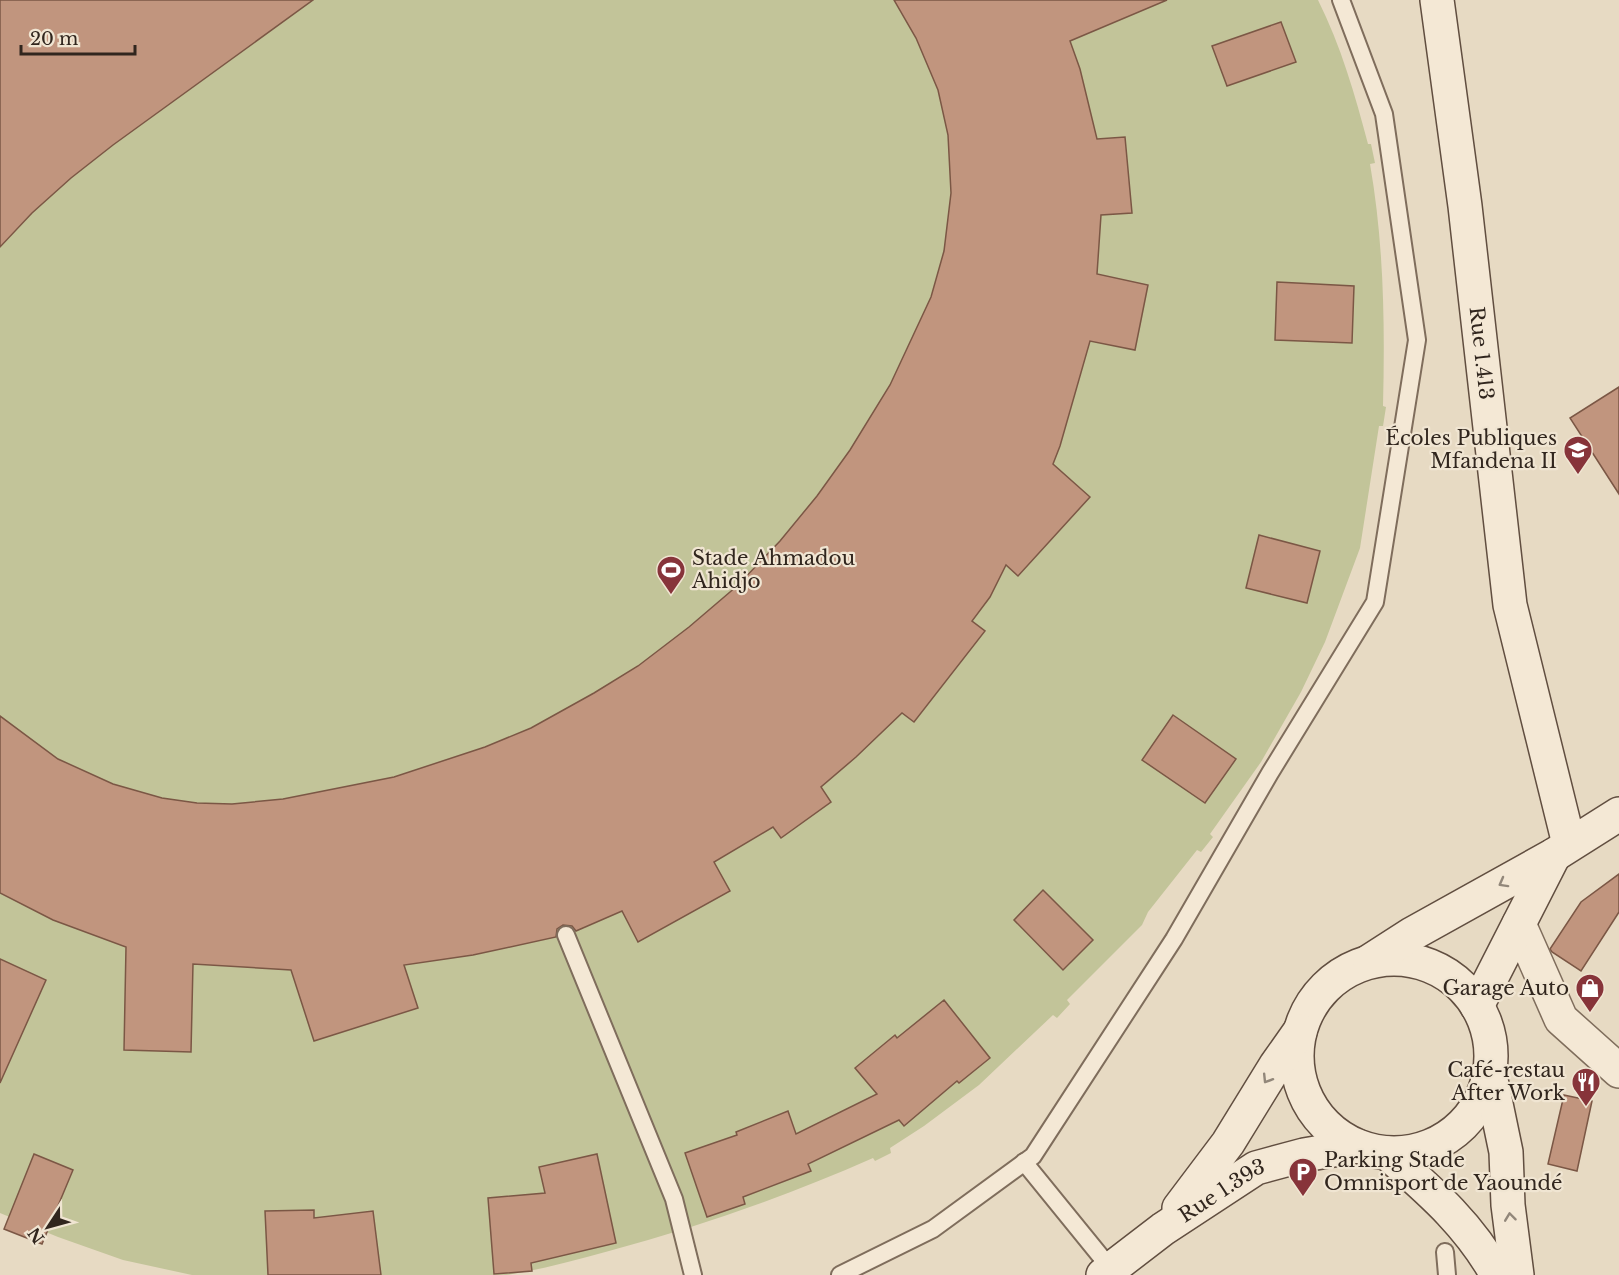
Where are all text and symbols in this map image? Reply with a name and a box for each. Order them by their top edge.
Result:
scale bar [21,18,135,56]
text: 20 m [30,28,78,50]
street label: Rue 1.413 [1464,305,1499,401]
place label: Écoles Publiques Mfandena II [1385,425,1557,473]
school or university icon: Écoles Publiques Mfandena II [1562,434,1594,476]
place label: Stade Ahmadou Ahidjo [691,546,855,593]
sports icon: Stade Ahmadou Ahidjo [655,554,687,596]
one-way arrow [1499,876,1509,887]
shop icon: Garage Auto [1574,972,1606,1014]
place label: Garage Auto [1442,976,1569,1000]
place label: Café-restau After Work [1447,1058,1566,1105]
restaurant icon: Café-restau After Work [1570,1066,1602,1108]
one-way arrow [1263,1073,1274,1084]
place label: Parking Stade Omnisport de Yaoundé [1324,1148,1563,1195]
street label: Rue 1.393 [1174,1154,1267,1227]
parking icon: Parking Stade Omnisport de Yaoundé [1287,1156,1319,1198]
north arrow [18,1197,78,1257]
one-way arrow [1504,1212,1516,1222]
text: N [23,1224,48,1248]

